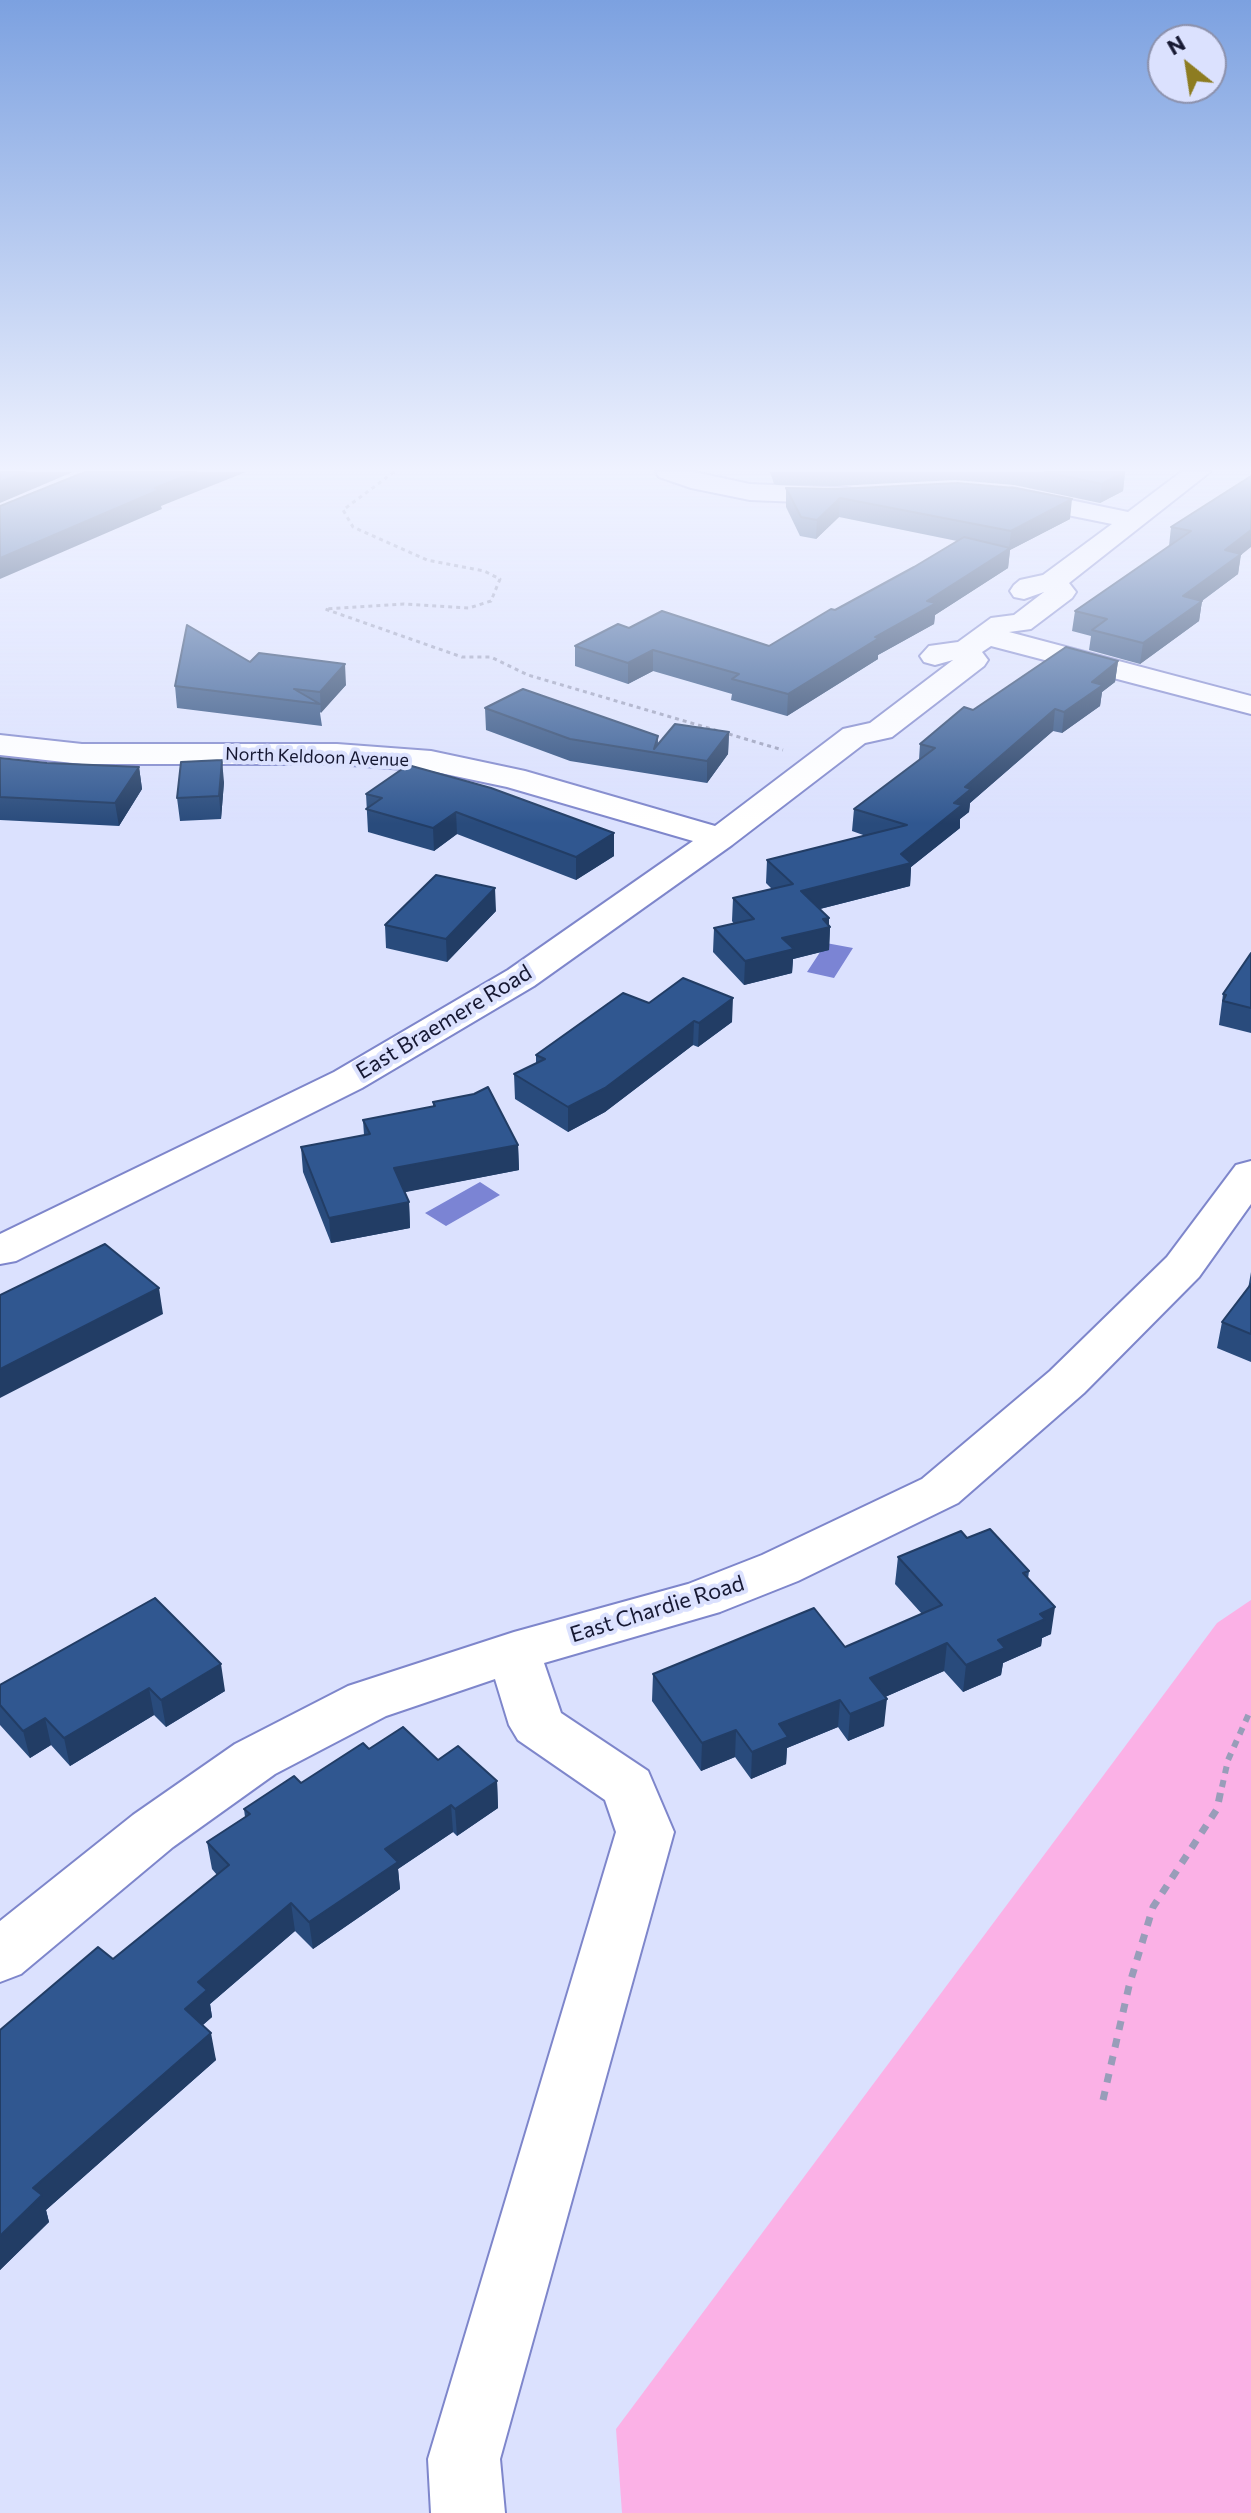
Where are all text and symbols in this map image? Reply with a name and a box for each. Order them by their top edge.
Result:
north arrow [1147,24,1227,104]
text: N [1162,29,1190,60]
street label: North Keldoon Avenue [225,743,409,771]
street label: East Braemere Road [351,959,537,1085]
street label: East Chardie Road [567,1570,747,1648]

